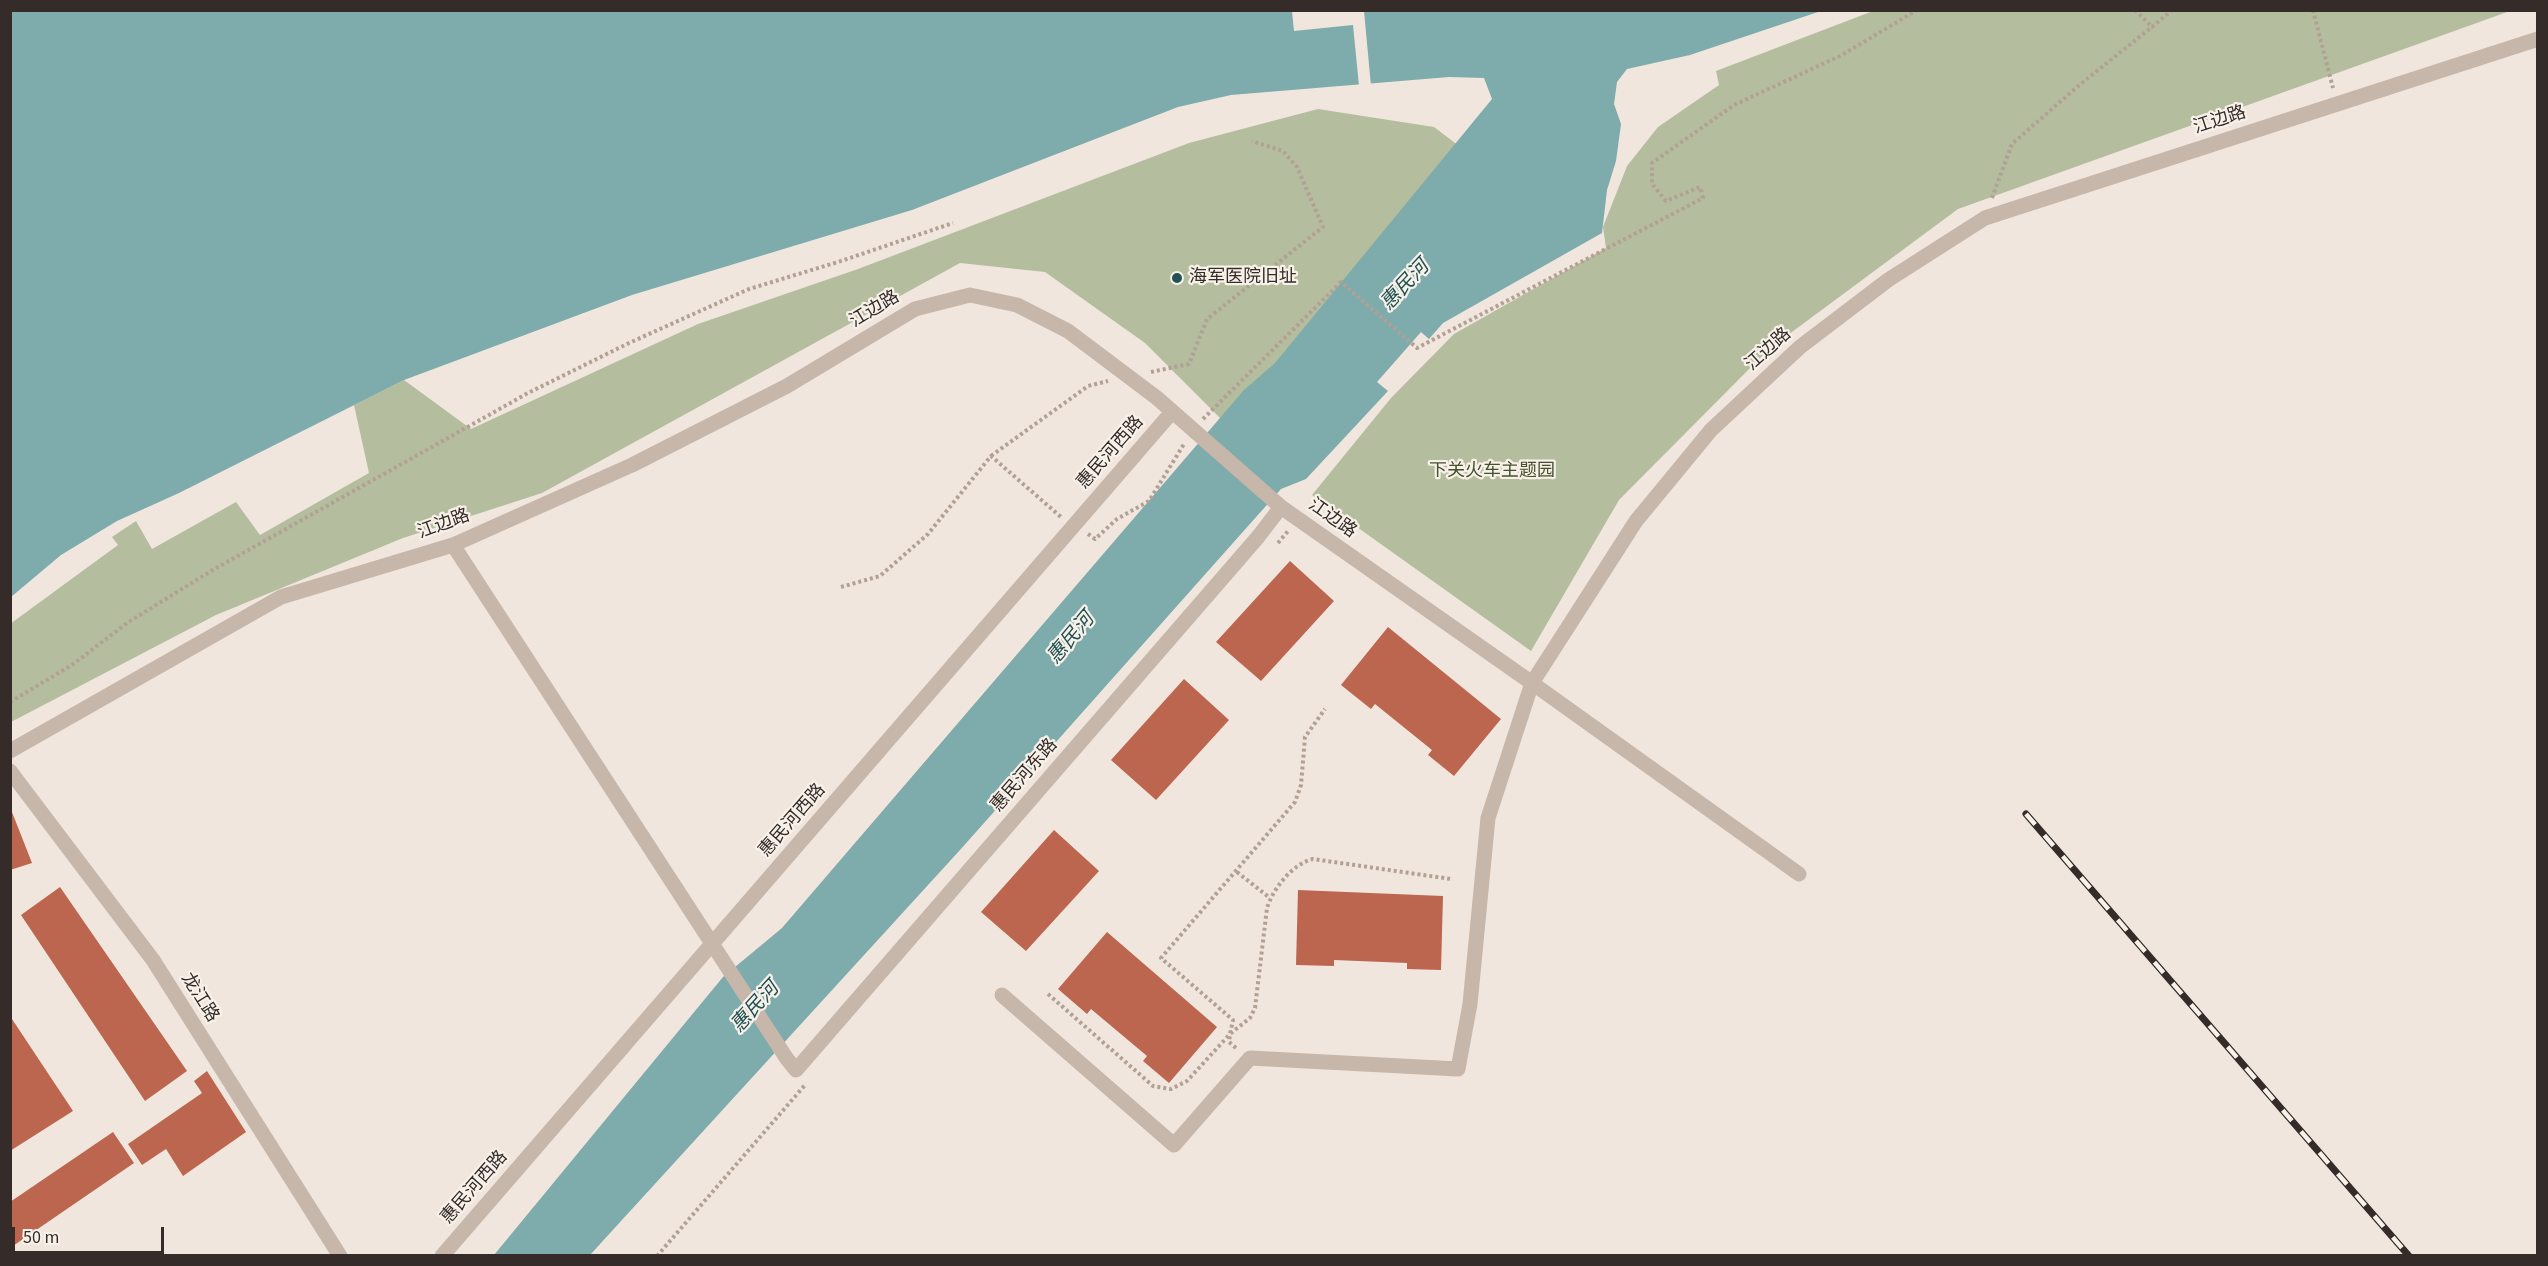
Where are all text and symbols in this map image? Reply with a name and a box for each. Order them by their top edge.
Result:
street label: 江边路 [2191,102,2249,140]
water label: 惠民河 [1377,256,1435,316]
place label: 海军医院旧址 [1189,267,1297,289]
marker: 海军医院旧址 [1170,271,1184,285]
street label: 江边路 [846,287,904,333]
street label: 江边路 [1742,324,1796,376]
street label: 惠民河西路 [1073,412,1149,494]
park label: 下关火车主题园 [1429,461,1555,483]
street label: 江边路 [1304,495,1360,543]
street label: 江边路 [415,506,473,544]
water label: 惠民河 [1044,608,1100,670]
street label: 惠民河东路 [987,735,1063,817]
street label: 惠民河西路 [755,780,831,862]
street label: 龙江路 [176,969,222,1027]
water label: 惠民河 [727,978,785,1038]
street label: 惠民河西路 [437,1147,513,1229]
scale bar [15,1215,166,1253]
text: 50 m [23,1225,59,1250]

